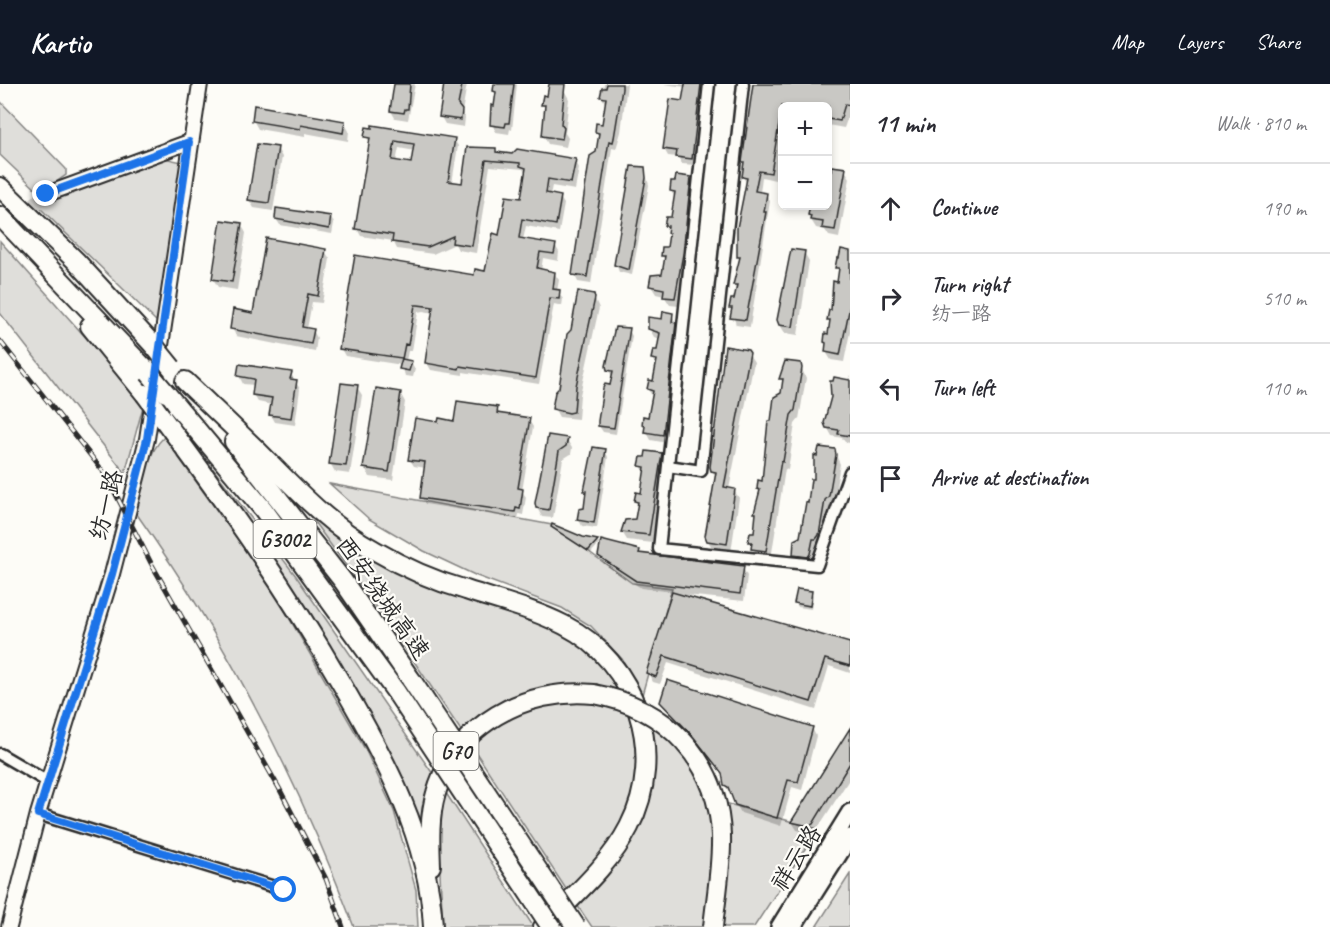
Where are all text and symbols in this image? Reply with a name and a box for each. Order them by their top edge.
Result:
text: Kartio [30,25,91,60]
text: Map [1111,29,1144,55]
text: Layers [1177,29,1223,55]
text: Share [1256,29,1300,55]
map controls [778,102,832,210]
button: + [778,102,832,156]
text: 11 min [874,107,936,140]
text: Walk · 810 m [1216,111,1306,136]
button: − [778,156,832,210]
route end [32,180,58,206]
icon: ahead [874,192,907,225]
text: Continue [931,194,997,222]
text: 190 m [1263,196,1306,221]
text: Turn right [931,271,1008,299]
icon: right [874,282,907,315]
text: 510 m [1263,286,1306,311]
text: 纺一路 [931,301,991,326]
icon: left [874,372,907,405]
text: Turn left [931,374,995,402]
text: 110 m [1263,376,1306,401]
icon: arrive [874,462,907,495]
text: Arrive at destination [931,464,1088,492]
street label: 纺一路 [83,466,129,544]
road number: G3002 [254,520,316,558]
street label: 西安绕城高速 [329,530,437,666]
road number: G70 [434,732,478,770]
street label: 祥云路 [764,820,828,896]
route start [270,876,296,902]

